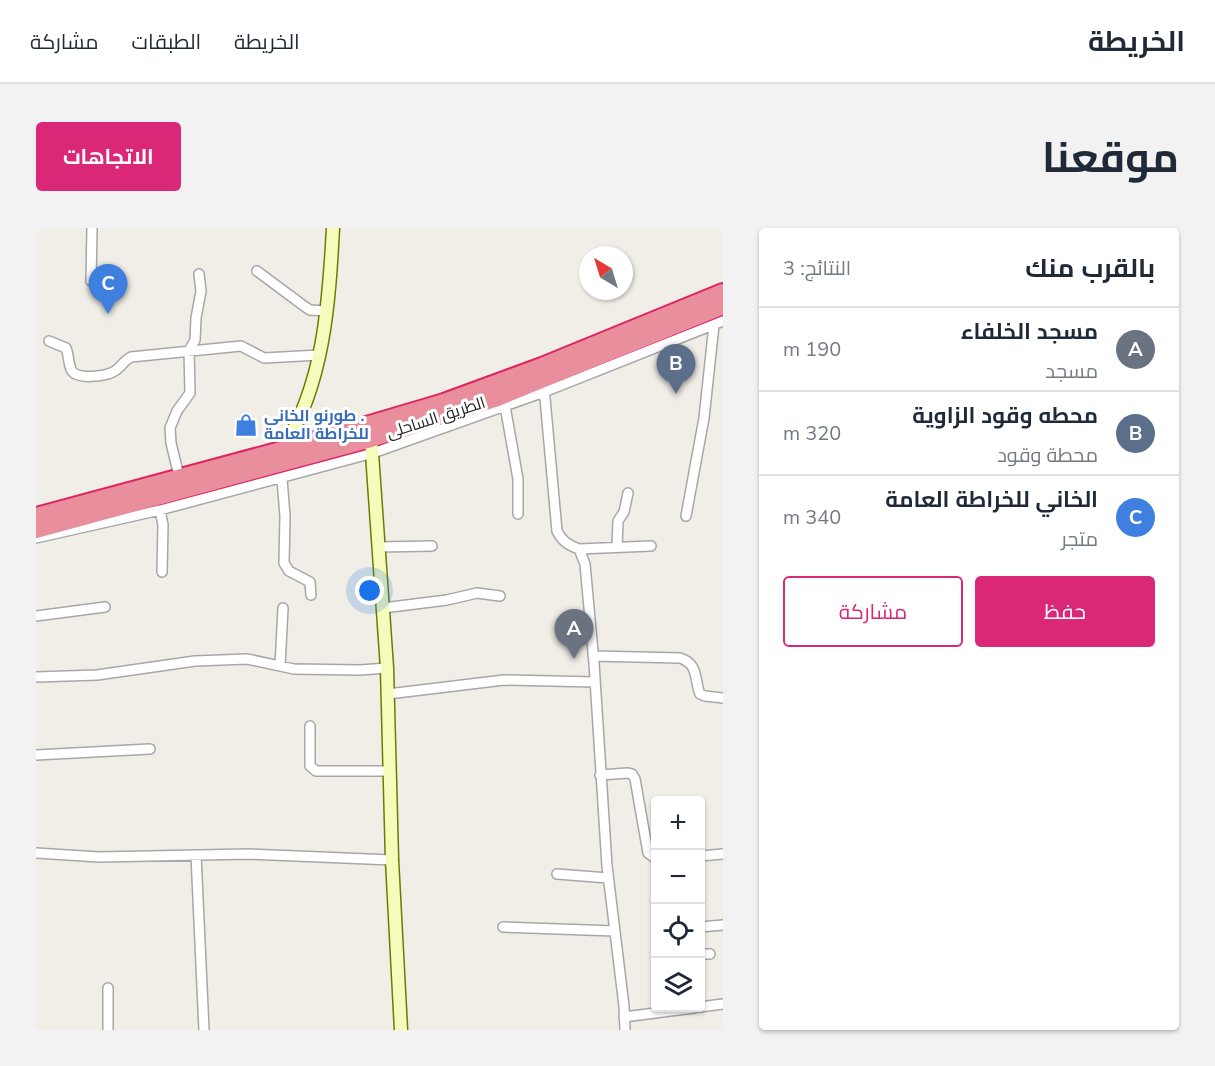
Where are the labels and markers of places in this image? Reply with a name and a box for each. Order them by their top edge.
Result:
pin: C [88,264,128,314]
pin: B [656,344,696,394]
place label: طورنو الخاني . للخراطة العامة [264,405,369,445]
shop icon: طورنو الخاني . للخراطة العامة [233,412,259,438]
pin: A [554,610,594,659]

